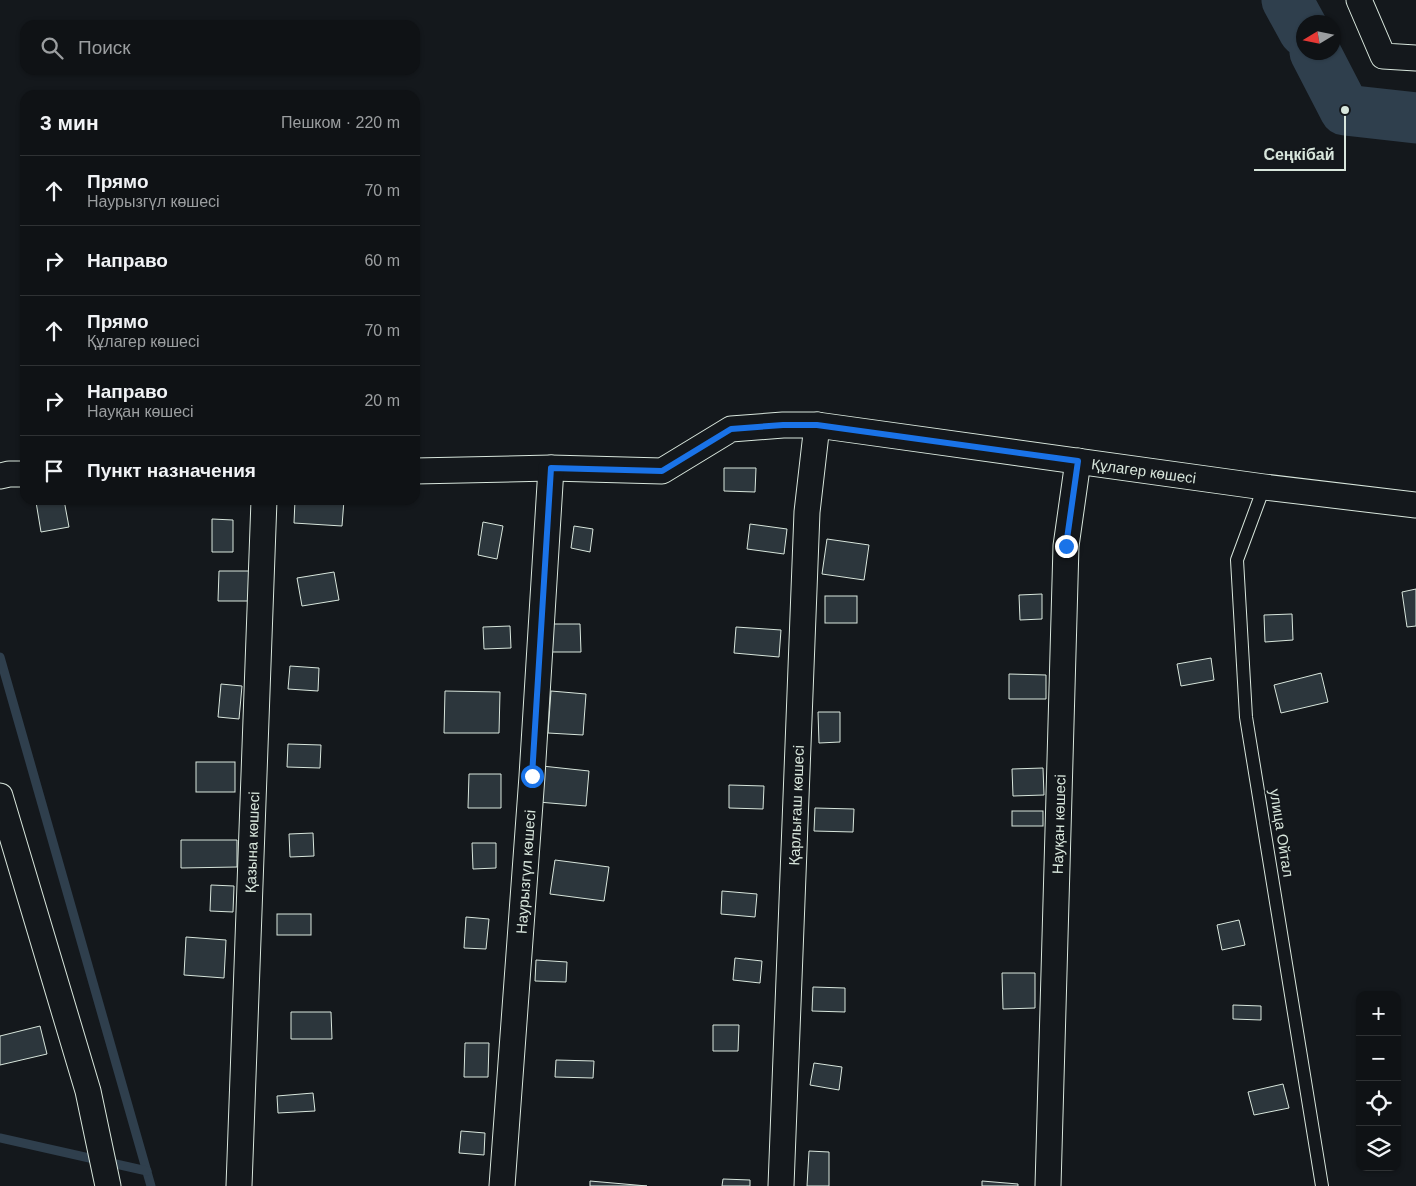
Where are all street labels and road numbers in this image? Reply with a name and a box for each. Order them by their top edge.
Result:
street label: Құлагер көшесі [1090,455,1197,486]
street label: Қарлығаш көшесі [785,745,807,866]
street label: Науқан көшесі [1048,774,1068,874]
street label: улица Ойтал [1267,788,1297,878]
street label: Қазына көшесі [241,791,262,893]
street label: Наурызгүл көшесі [512,809,538,935]

